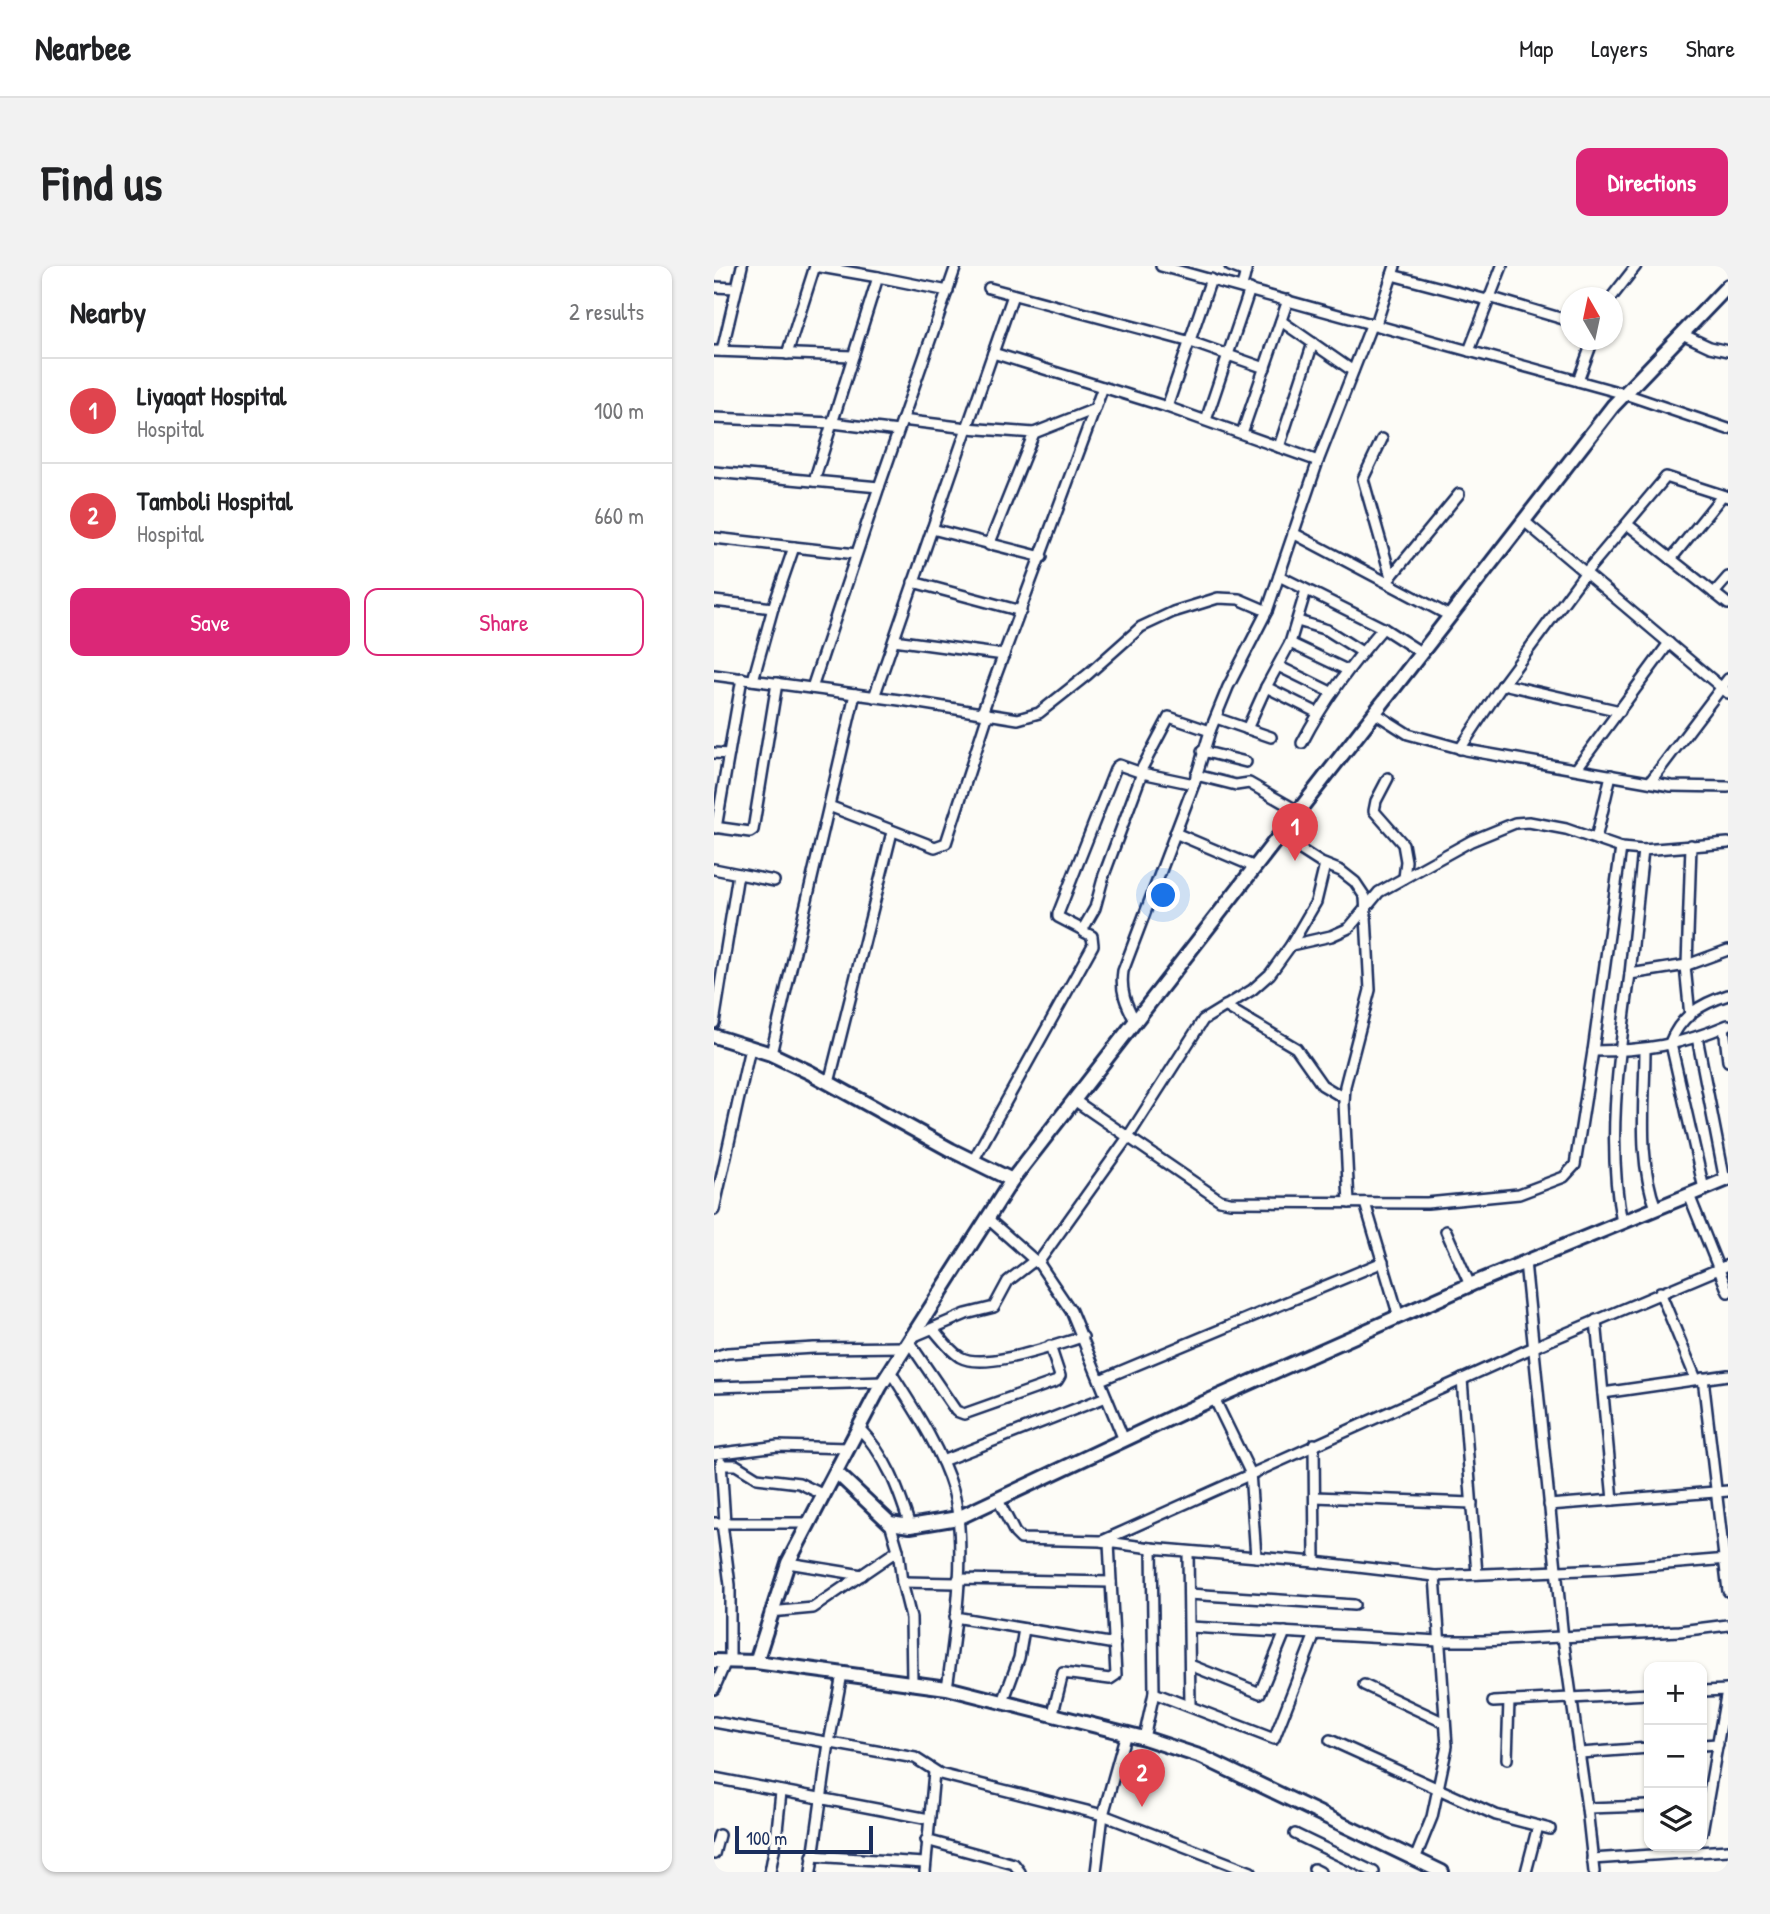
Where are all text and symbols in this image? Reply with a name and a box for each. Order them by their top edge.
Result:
text: Nearbee [35,26,131,70]
text: Map [1519,32,1553,64]
text: Layers [1591,32,1648,64]
text: Share [1686,32,1735,64]
button: Directions [1576,148,1728,216]
text: Find us [42,149,162,215]
north arrow [1560,287,1623,350]
text: Nearby [70,292,146,332]
text: 2 results [569,296,644,327]
text: Liyaqat Hospital [137,378,287,413]
text: 1 [89,395,97,426]
text: 100 m [594,395,644,426]
text: Hospital [137,413,204,444]
text: Tamboli Hospital [137,483,293,518]
text: 2 [88,500,98,531]
text: 660 m [594,500,644,531]
text: Hospital [137,518,204,549]
button: Save [70,588,350,656]
button: Share [364,588,644,656]
pin: 1 [1272,803,1318,861]
your location [1146,878,1180,912]
map controls [1644,1662,1707,1851]
button: + [1644,1662,1707,1725]
button: − [1644,1725,1707,1788]
pin: 2 [1119,1749,1165,1807]
button: layers [1644,1788,1707,1851]
scale bar [735,1823,873,1855]
text: 100 m [746,1825,787,1851]

